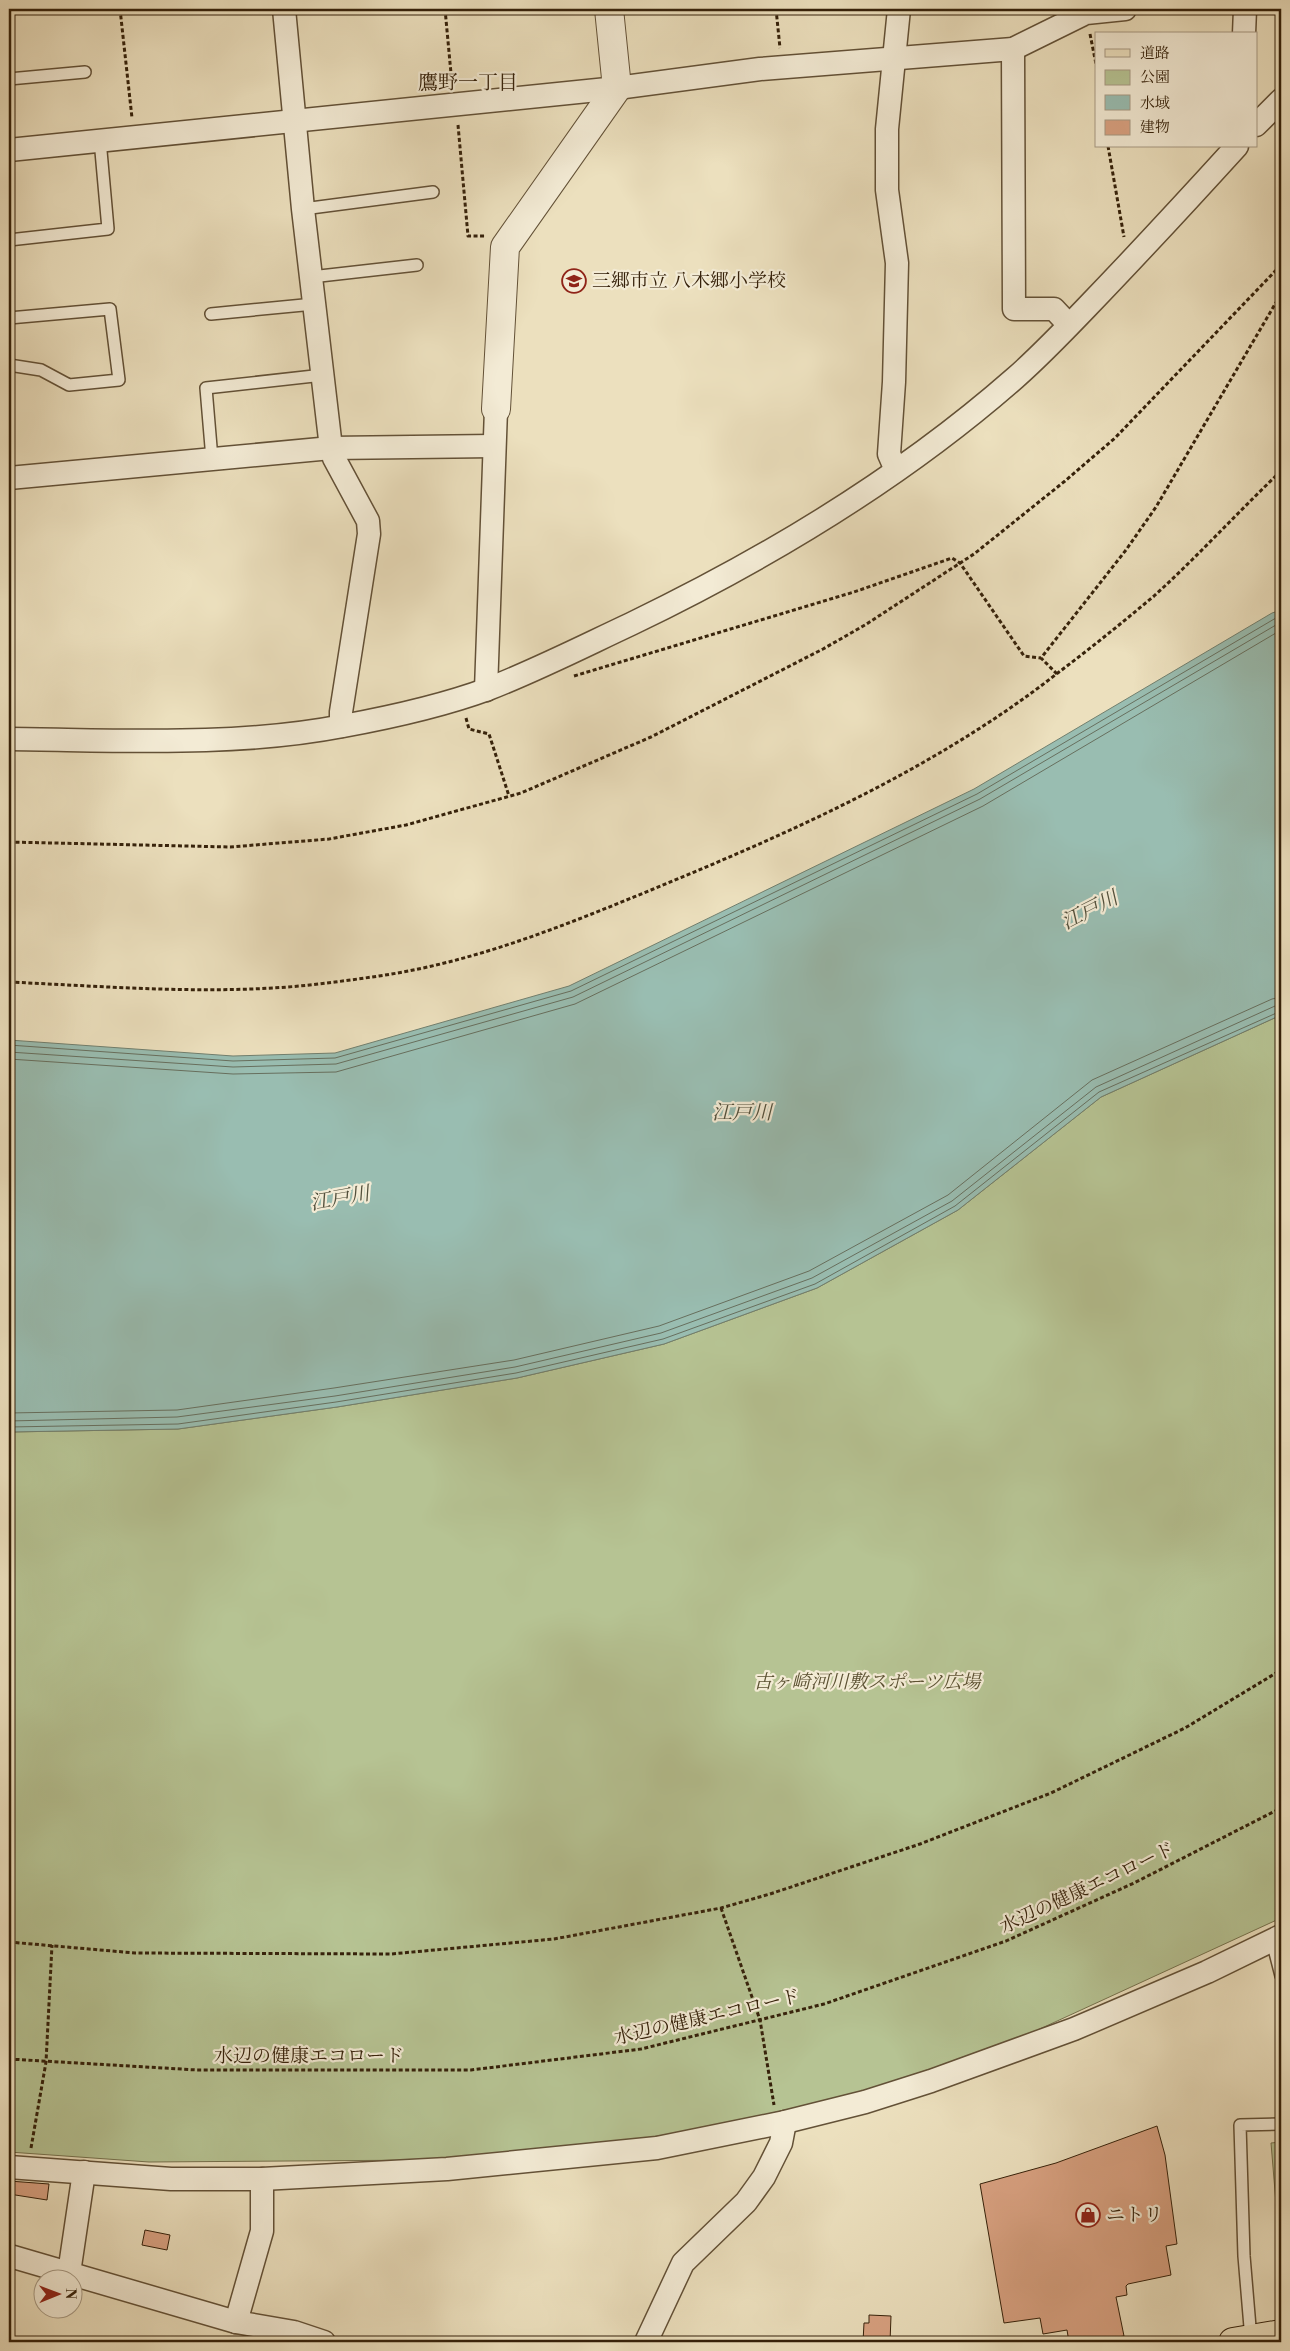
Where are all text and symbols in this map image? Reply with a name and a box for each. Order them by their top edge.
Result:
legend [1095,32,1258,148]
text: 道路 [1140,44,1170,63]
text: 公園 [1140,68,1170,87]
district label: 鷹野一丁目 [418,71,518,96]
text: 水域 [1140,94,1170,113]
text: 建物 [1140,118,1170,137]
school or university icon: 三郷市立 八木郷小学校 [561,268,587,294]
place label: 三郷市立 八木郷小学校 [592,269,786,293]
water label: 江戸川 [1058,885,1124,936]
water label: 江戸川 [712,1101,774,1126]
water label: 江戸川 [308,1181,374,1217]
park label: 古ヶ崎河川敷スポーツ広場 [753,1670,983,1694]
street label: 水辺の健康エコロード [996,1837,1178,1939]
street label: 水辺の健康エコロード [612,1984,802,2050]
street label: 水辺の健康エコロード [214,2044,404,2068]
shop icon: ニトリ [1075,2202,1101,2228]
place label: ニトリ [1106,2203,1163,2227]
north arrow [32,2268,82,2318]
text: N [61,2288,79,2299]

